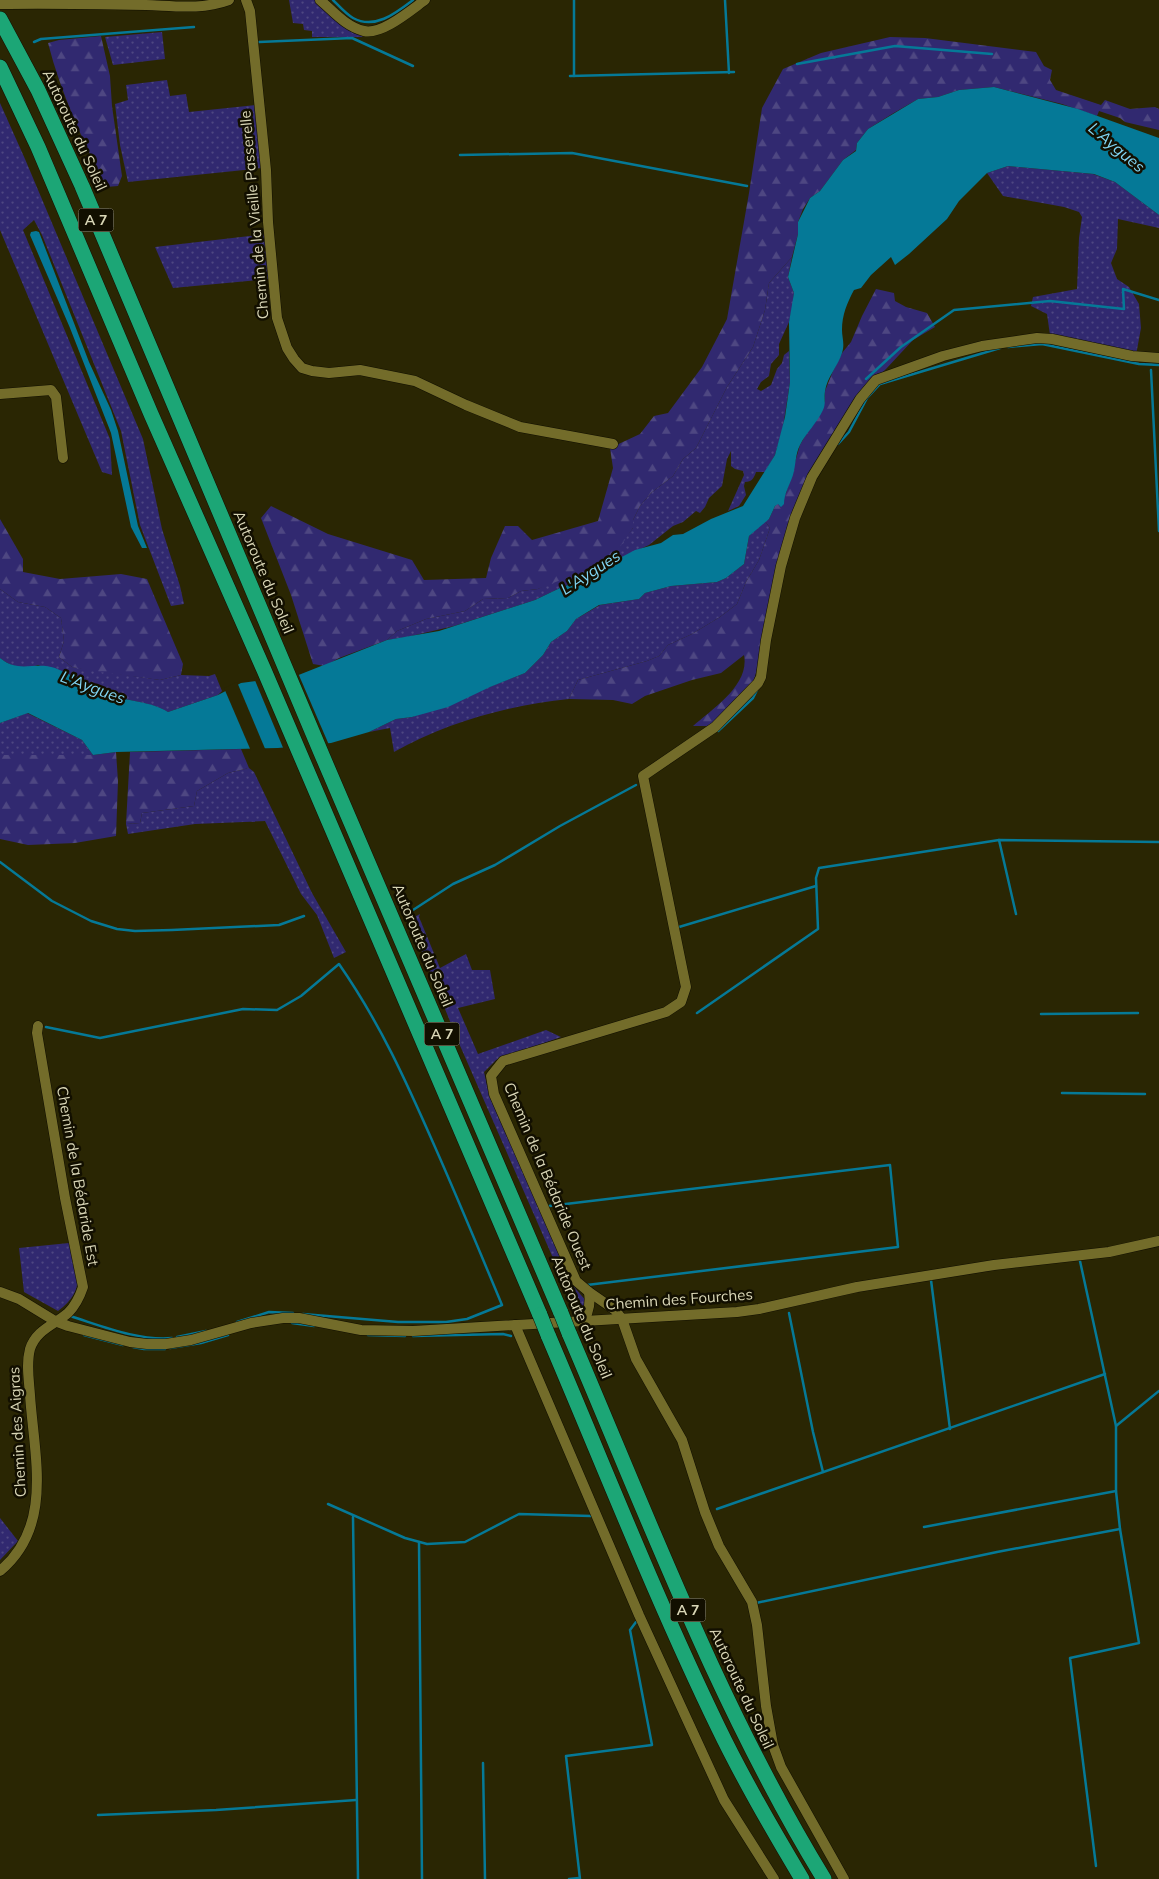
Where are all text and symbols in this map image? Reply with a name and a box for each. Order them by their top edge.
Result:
street label: Autoroute du Soleil [39,66,111,194]
street label: Chemin de la Vieille Passerelle [235,110,273,320]
water label: L'Aygues [1085,118,1149,176]
road number: A 7 [78,208,114,232]
street label: Autoroute du Soleil [230,508,298,636]
water label: L'Aygues [556,545,624,599]
water label: L'Aygues [58,666,128,708]
street label: Autoroute du Soleil [389,881,457,1009]
road number: A 7 [424,1022,460,1046]
street label: Chemin de la Bédaride Ouest [500,1079,596,1273]
street label: Chemin de la Bédaride Est [53,1085,103,1267]
street label: Autoroute du Soleil [548,1253,616,1381]
street label: Chemin des Fourches [605,1284,753,1314]
street label: Chemin des Aigras [4,1366,30,1498]
road number: A 7 [670,1598,706,1622]
street label: Autoroute du Soleil [706,1624,778,1752]

